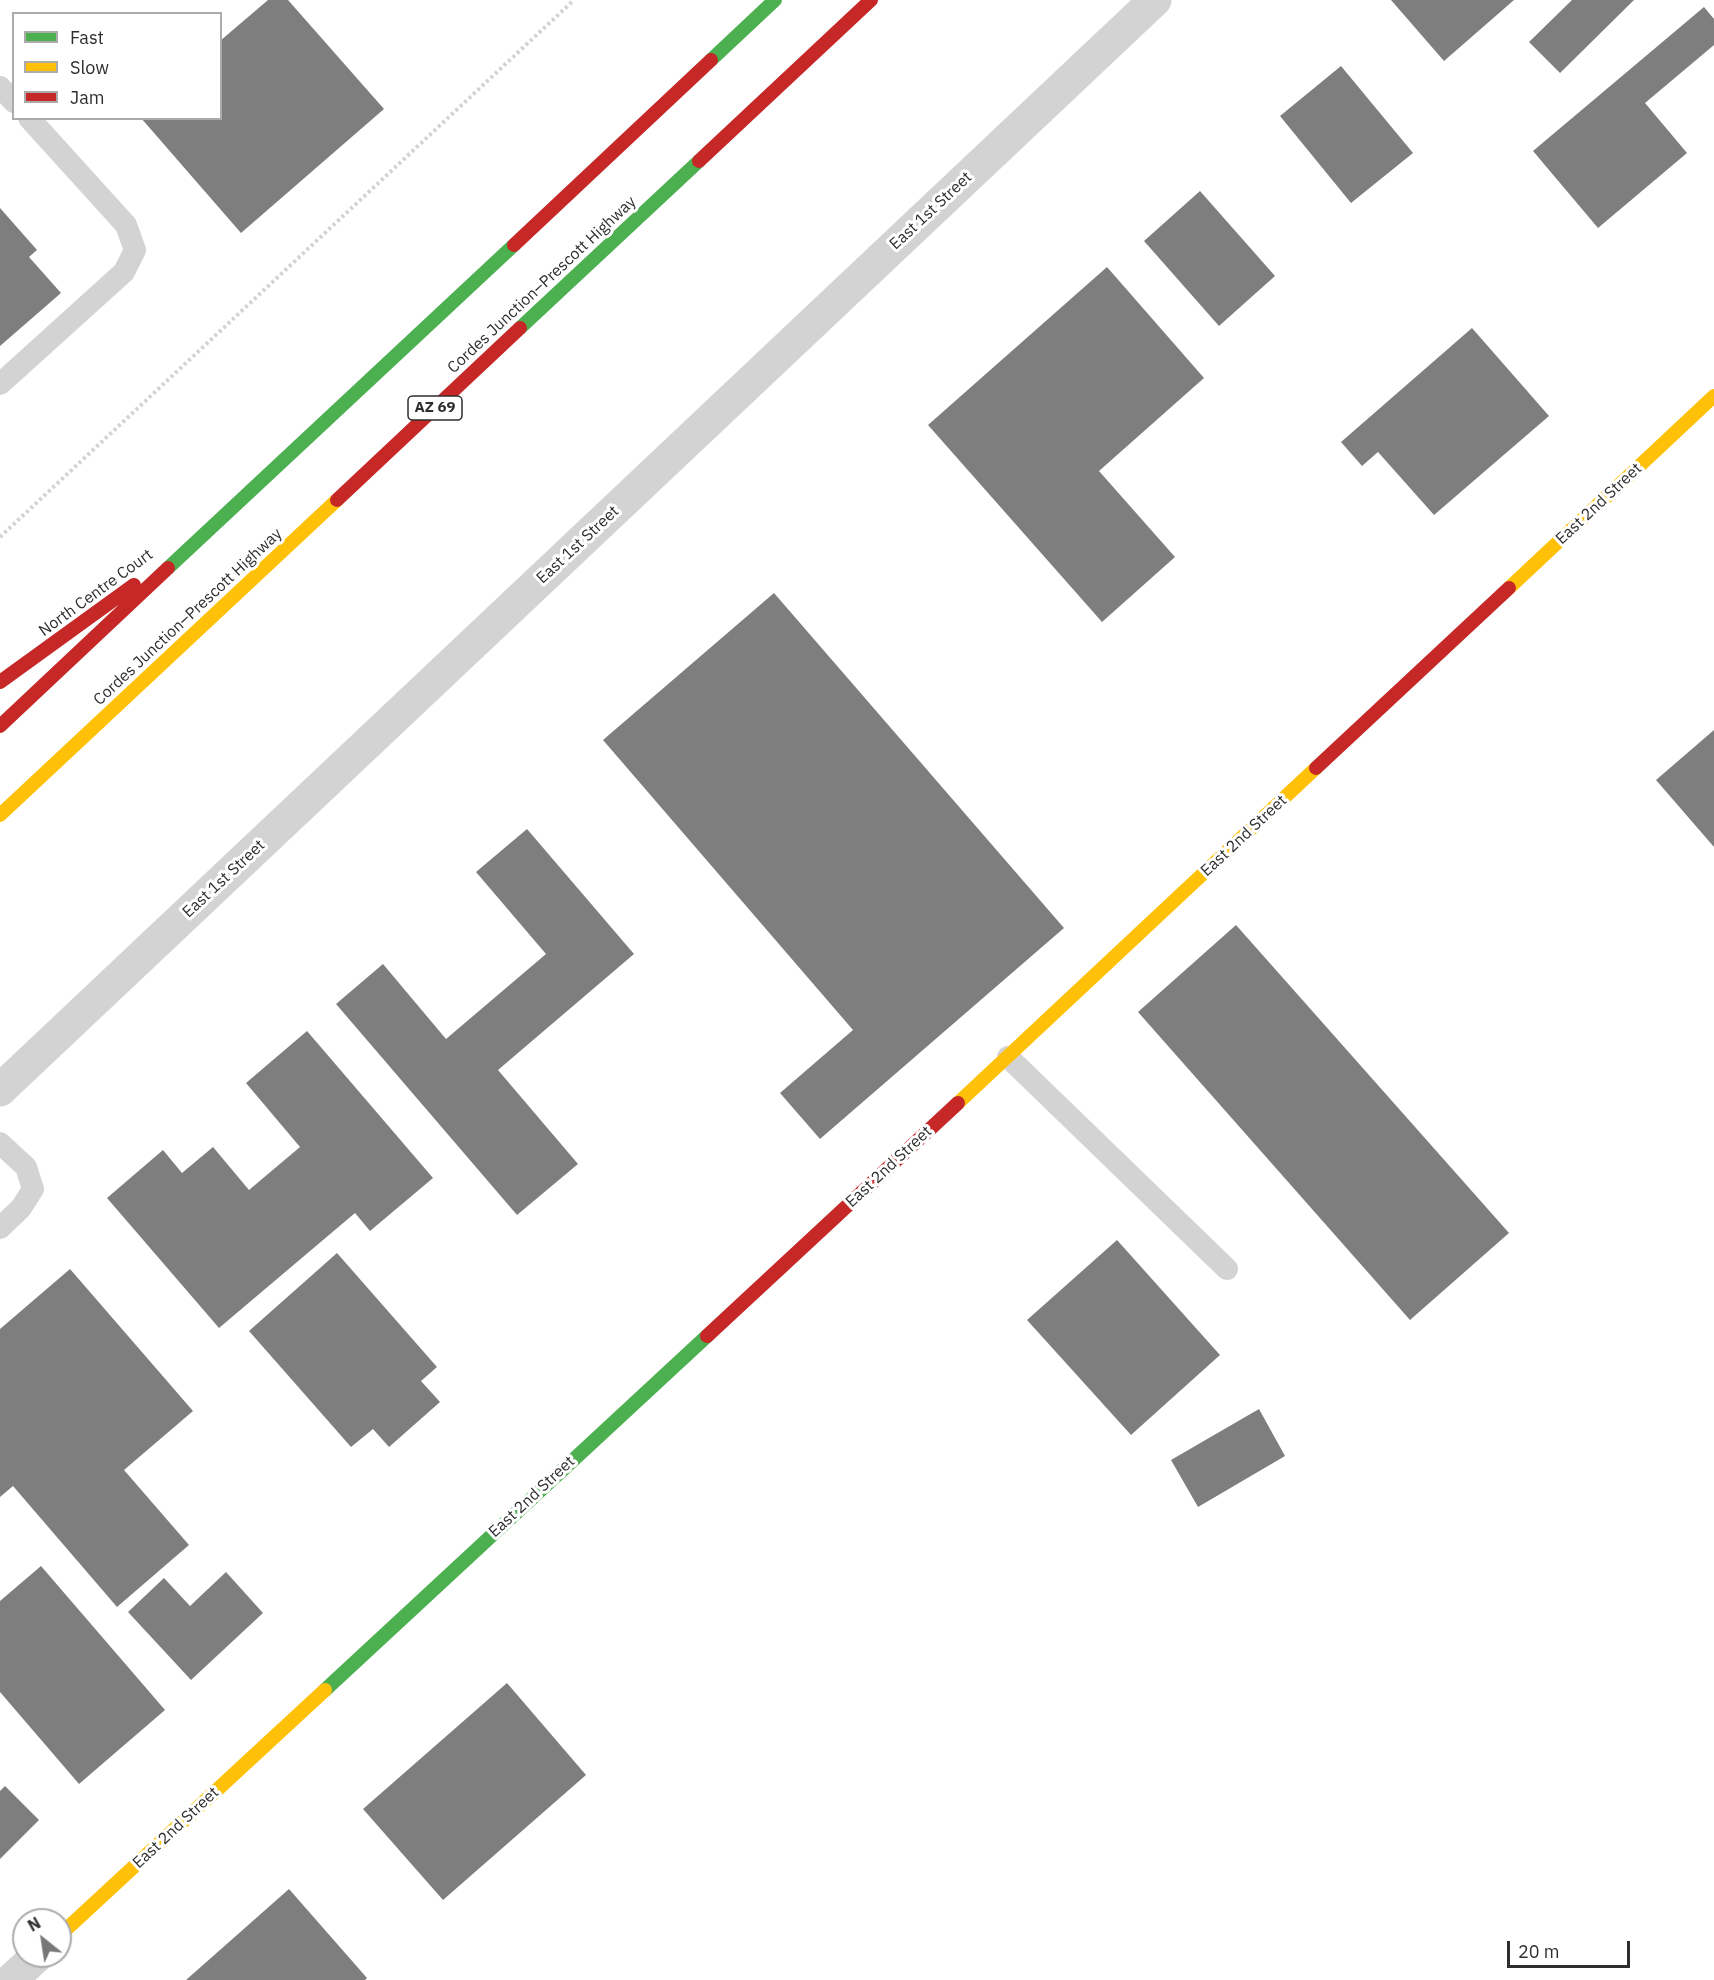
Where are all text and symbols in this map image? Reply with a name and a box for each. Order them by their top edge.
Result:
legend [12,12,222,120]
text: Fast [70,26,104,49]
text: Slow [70,56,109,79]
text: Jam [70,86,105,109]
street label: East 1st Street [886,168,976,254]
street label: Cordes Junction–Prescott Highway [444,192,640,378]
road number: AZ 69 [408,396,462,420]
street label: East 2nd Street [1552,459,1646,549]
street label: East 1st Street [533,502,623,588]
street label: Cordes Junction–Prescott Highway [90,524,286,710]
street label: North Centre Court [35,545,157,641]
street label: East 2nd Street [1197,791,1291,881]
street label: East 1st Street [179,836,269,922]
street label: East 2nd Street [842,1122,936,1212]
street label: East 2nd Street [485,1452,579,1542]
street label: East 2nd Street [129,1783,223,1873]
north arrow [12,1908,72,1968]
text: N [24,1913,44,1936]
scale bar [1510,1929,1633,1967]
text: 20 m [1518,1940,1560,1963]

